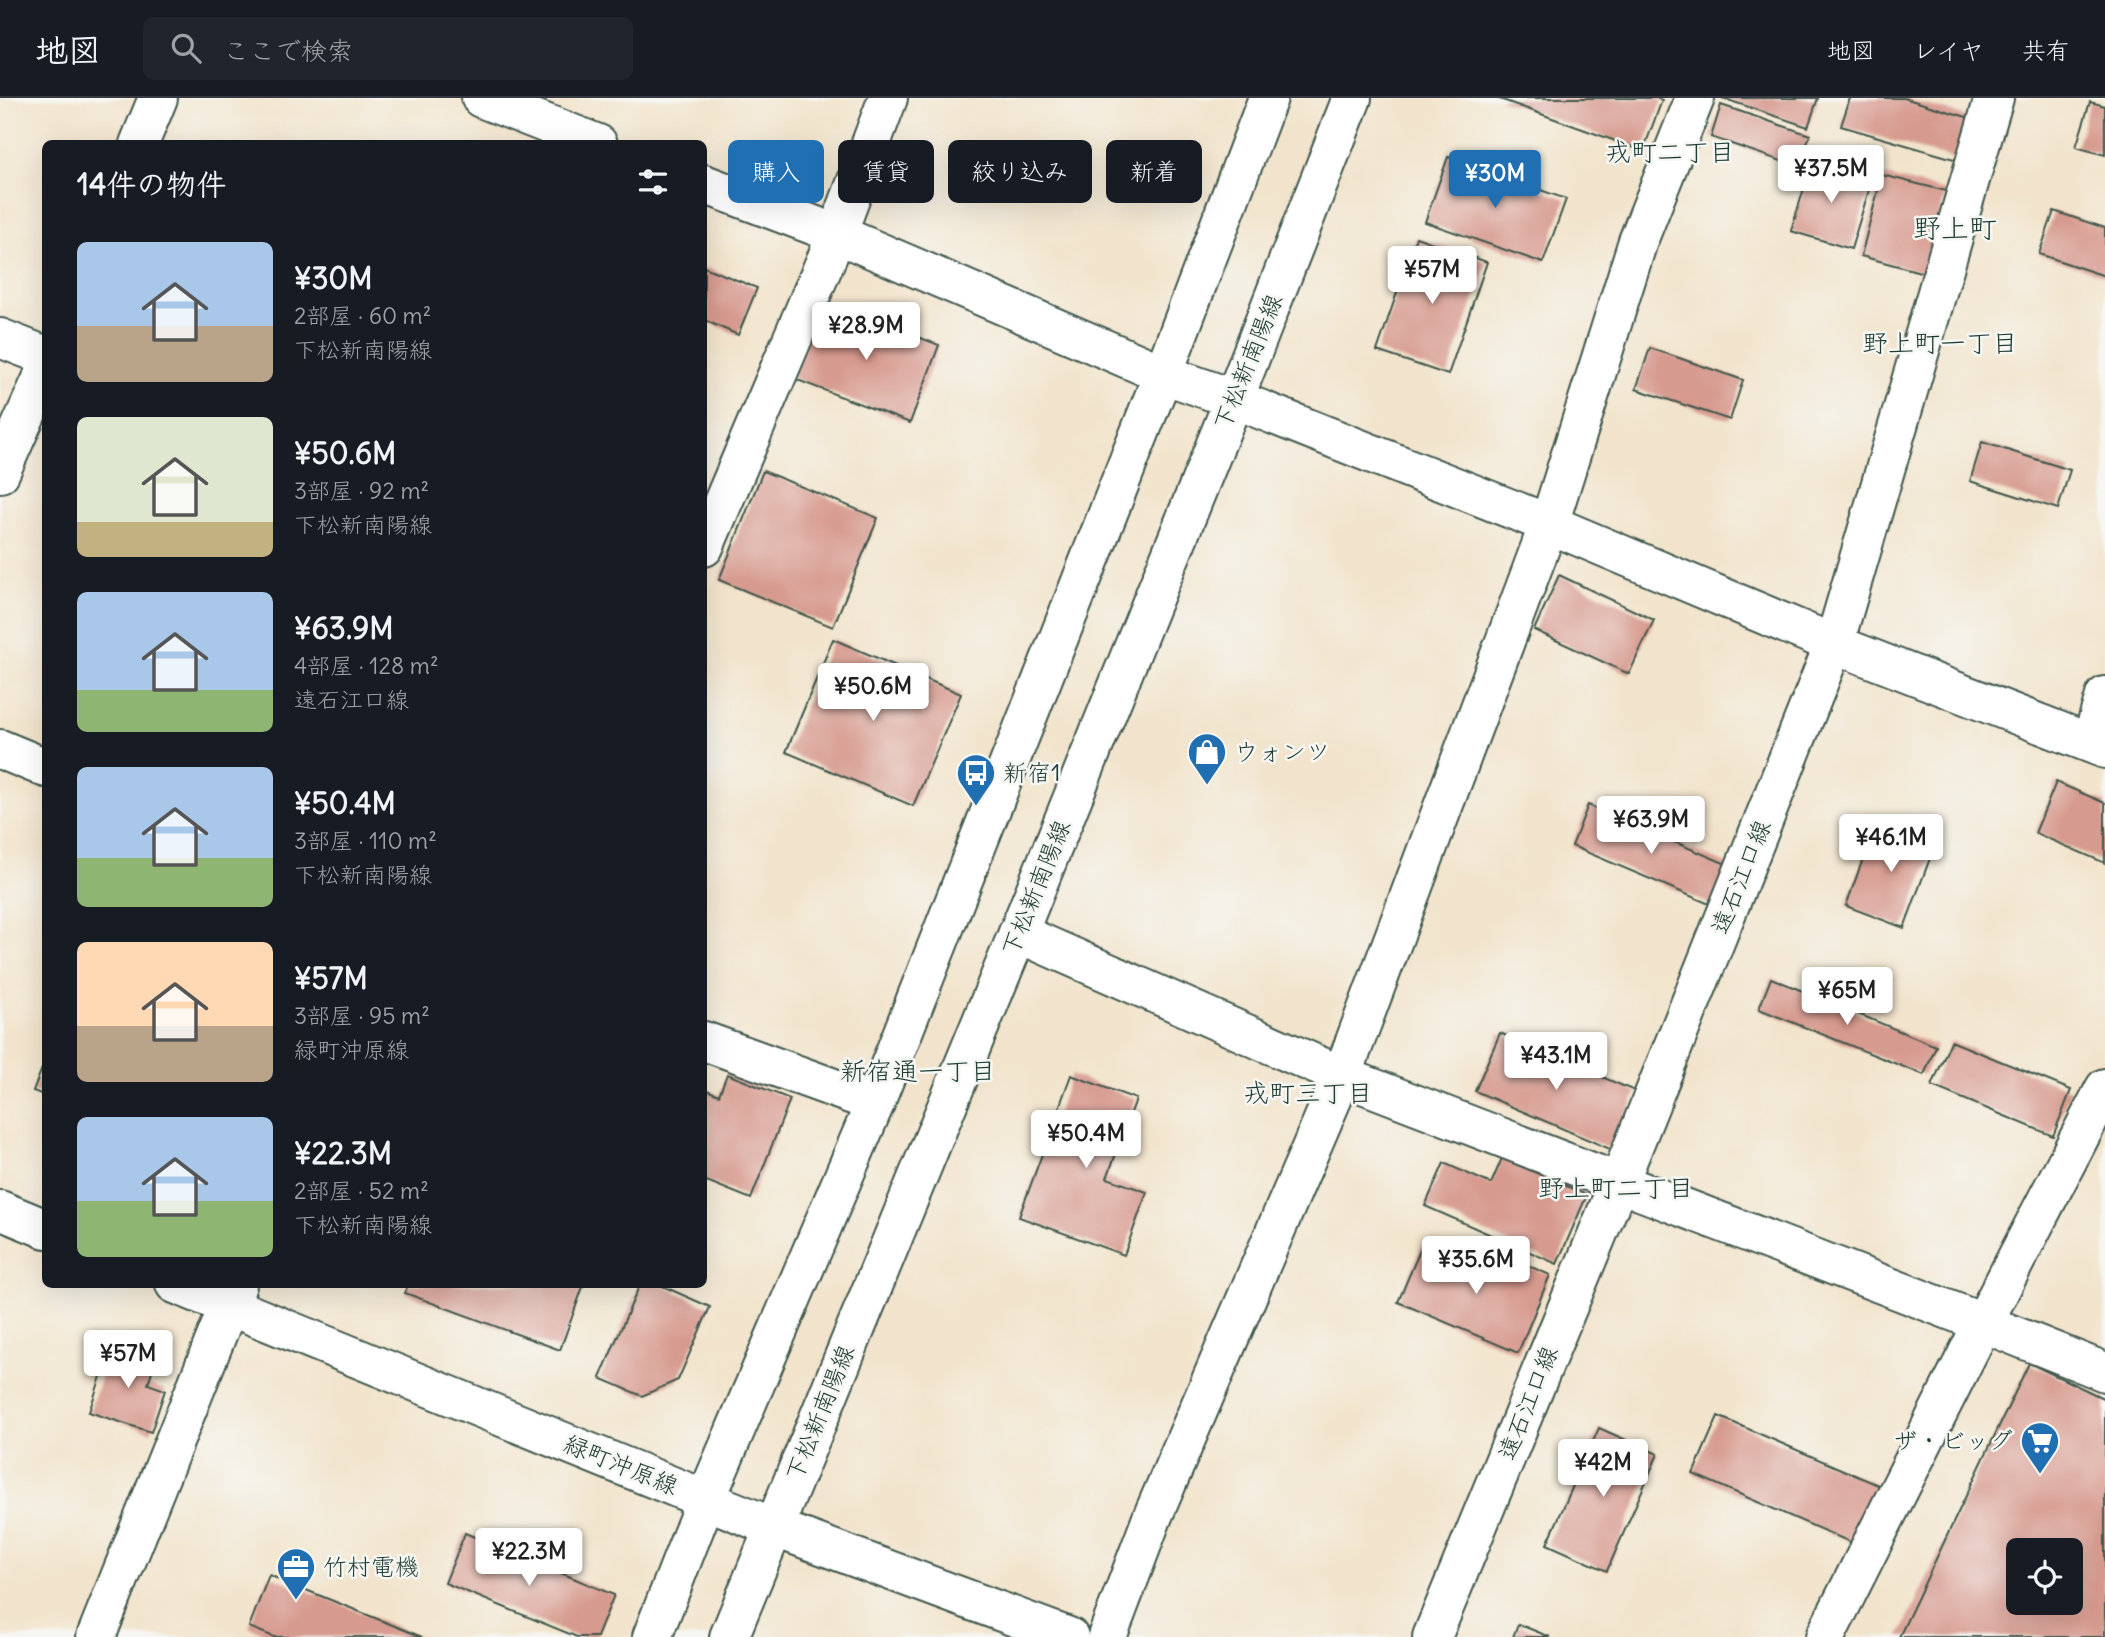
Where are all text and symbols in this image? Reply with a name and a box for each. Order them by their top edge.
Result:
search box [143,17,633,80]
text: 地図 [35,29,101,71]
icon: search [167,29,205,67]
text: ここで検索 [223,34,353,67]
text: 地図 [1827,35,1875,65]
text: レイヤ [1913,35,1984,65]
text: 共有 [2022,35,2070,65]
district label: 戎町二丁目 [1605,135,1735,168]
chip: 購入 [728,140,824,203]
chip: 賃貸 [838,140,934,203]
chip: 絞り込み [948,140,1092,203]
chip: 新着 [1106,140,1202,203]
pin: ¥37.5M [1774,146,1888,205]
pin: ¥30M [1454,150,1536,210]
text: ¥37.5M [1794,153,1868,182]
text: ¥30M [1465,158,1525,187]
icon: filters [634,163,672,201]
text: 14件の物件 [77,165,226,203]
district label: 野上町 [1913,210,1997,246]
pin: ¥57M [1391,246,1473,306]
text: ¥57M [1404,254,1460,283]
text: ¥30M [294,259,373,297]
icon: home [133,270,217,354]
street label: 下松新南陽線 [1206,289,1288,434]
text: 2部屋 · 60 m² [294,301,431,330]
pin: ¥28.9M [809,302,923,362]
text: ¥28.9M [828,310,904,339]
district label: 野上町一丁目 [1862,326,2018,359]
text: 下松新南陽線 [294,335,432,364]
text: ¥50.6M [294,434,396,472]
icon: home [133,445,217,529]
text: 3部屋 · 92 m² [294,476,429,505]
text: 下松新南陽線 [294,510,432,539]
text: ¥63.9M [294,609,394,647]
icon: home [133,620,217,704]
text: 4部屋 · 128 m² [294,651,439,680]
pin: ¥50.6M [816,664,930,723]
text: ¥50.6M [834,671,912,700]
text: 遠石江口線 [294,685,409,714]
shop icon: ウォンツ [1186,731,1228,786]
place label: ウォンツ [1234,736,1330,766]
bus stop icon: 新宿1 [955,752,997,807]
place label: 新宿1 [1003,757,1061,787]
text: ¥50.4M [294,784,396,822]
icon: home [133,795,217,879]
pin: ¥63.9M [1594,796,1708,856]
text: ¥63.9M [1613,804,1689,833]
pin: ¥46.1M [1834,814,1948,874]
street label: 下松新南陽線 [994,815,1076,960]
street label: 遠石江口線 [1704,815,1776,938]
text: ¥46.1M [1855,822,1927,851]
text: 3部屋 · 110 m² [294,826,437,855]
text: 下松新南陽線 [294,860,432,889]
text: ¥57M [294,959,368,997]
pin: ¥65M [1806,968,1888,1027]
icon: home [133,970,217,1054]
text: ¥65M [1818,975,1876,1004]
text: 3部屋 · 95 m² [294,1001,430,1030]
pin: ¥43.1M [1499,1032,1613,1092]
text: 緑町沖原線 [294,1035,409,1064]
text: ¥43.1M [1520,1040,1592,1069]
district label: 新宿通一丁目 [840,1054,996,1087]
district label: 戎町三丁目 [1243,1076,1373,1109]
pin: ¥50.4M [1029,1110,1143,1170]
text: ¥50.4M [1047,1118,1125,1147]
text: ¥22.3M [294,1134,392,1172]
icon: home [133,1145,217,1229]
district label: 野上町二丁目 [1538,1171,1694,1204]
text: 2部屋 · 52 m² [294,1176,429,1205]
text: 下松新南陽線 [294,1210,432,1239]
pin: ¥35.6M [1419,1236,1533,1296]
text: ¥35.6M [1438,1244,1514,1273]
pin: ¥57M [87,1330,169,1390]
text: ¥57M [100,1338,156,1367]
street label: 下松新南陽線 [778,1340,860,1485]
street label: 遠石江口線 [1491,1341,1563,1464]
supermarket icon: ザ・ビッグ [2019,1420,2061,1475]
place label: ザ・ビッグ [1893,1425,2013,1455]
street label: 緑町沖原線 [560,1428,683,1500]
pin: ¥42M [1562,1440,1644,1499]
text: ¥42M [1574,1447,1632,1476]
pin: ¥22.3M [472,1528,586,1588]
text: ¥22.3M [491,1536,567,1565]
map controls [2006,1538,2083,1615]
button: locate [2006,1538,2083,1615]
office icon: 竹村電機 [275,1546,317,1601]
place label: 竹村電機 [323,1551,419,1581]

